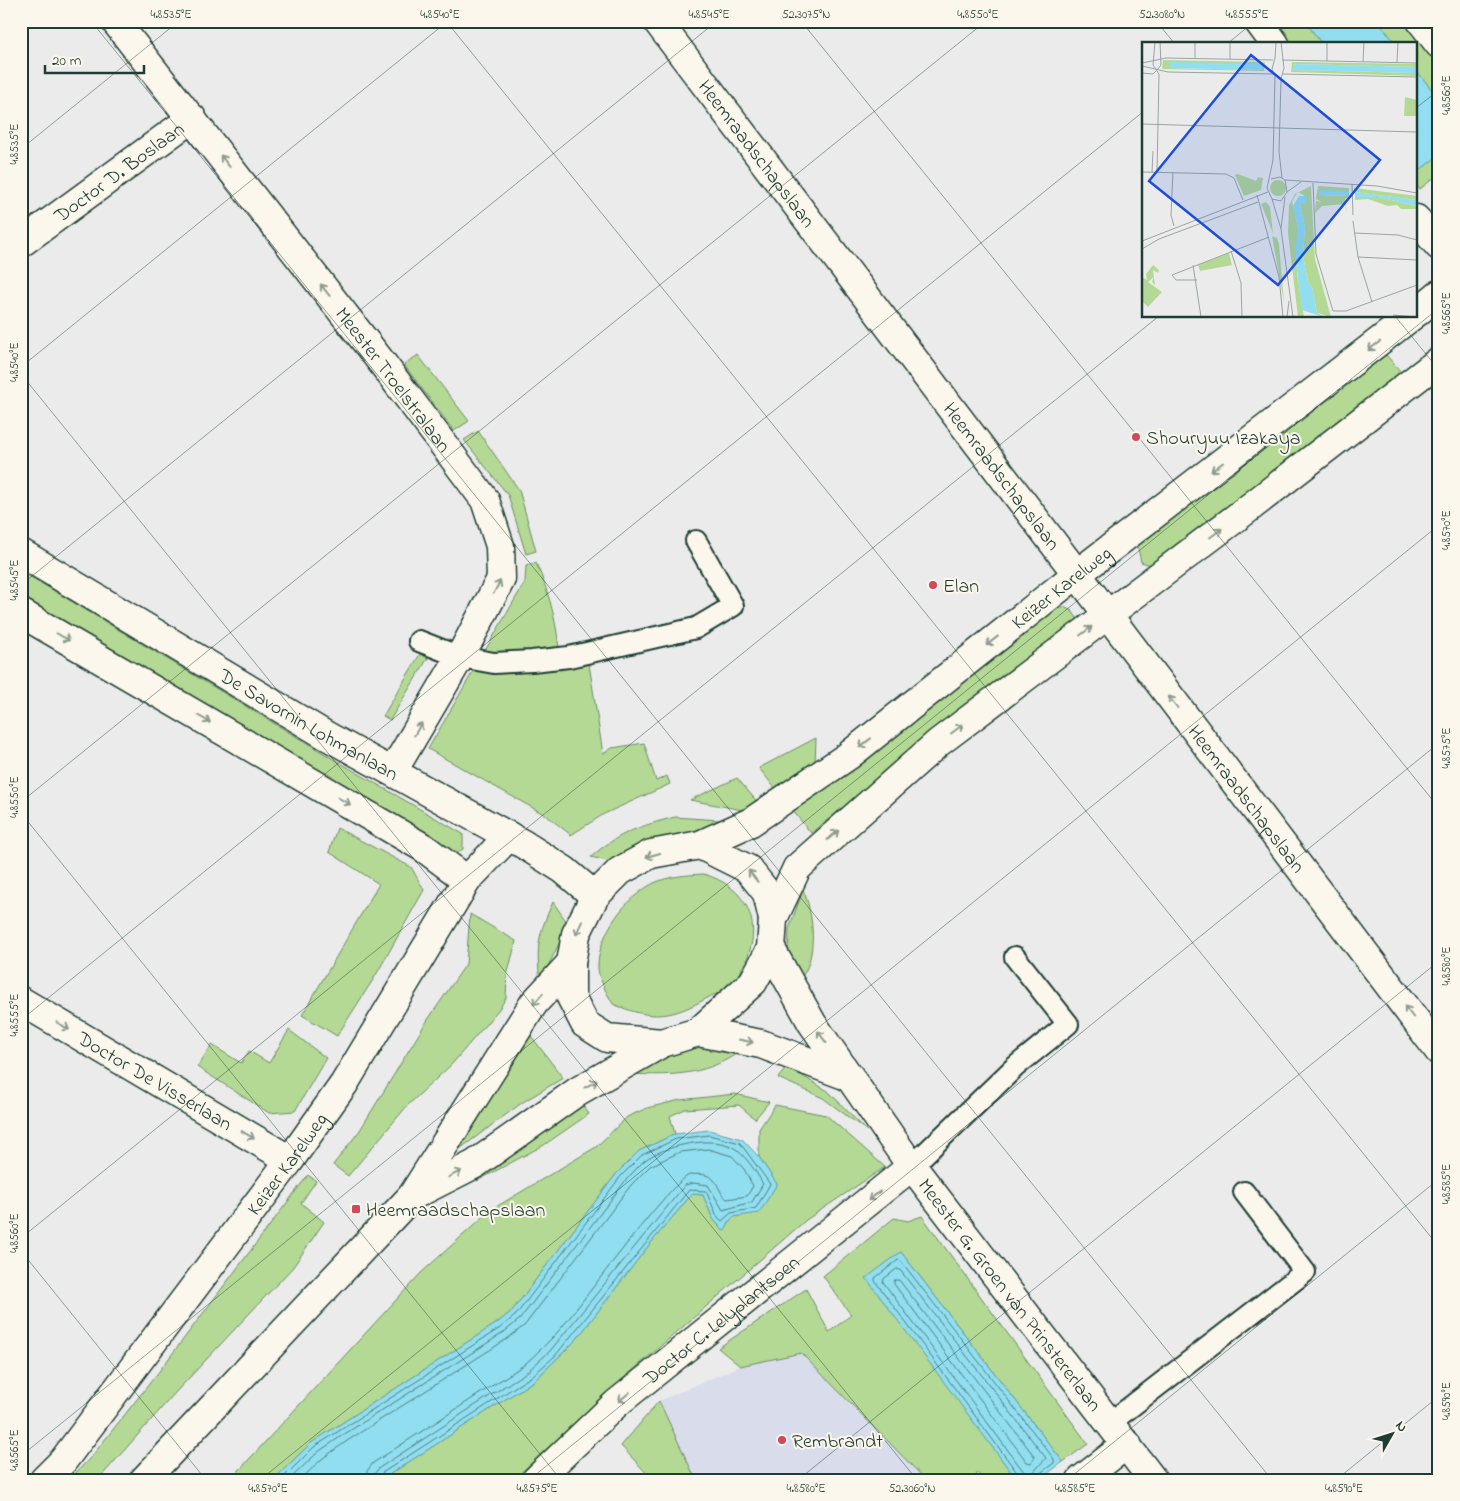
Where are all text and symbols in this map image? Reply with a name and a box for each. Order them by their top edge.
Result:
text: 4.8535°E [150,6,192,24]
text: 4.8540°E [420,6,460,24]
text: 4.8545°E [688,6,730,24]
text: 52.3075°N [782,6,830,24]
text: 4.8550°E [957,6,999,24]
text: 52.3080°N [1139,6,1185,24]
text: 4.8555°E [1226,6,1268,24]
scale bar [45,42,144,74]
inset map [1142,42,1418,318]
text: 20 m [52,50,82,72]
street label: Heemraadschapslaan [690,74,821,235]
text: 4.8560°E [1438,75,1456,115]
street label: Doctor D. Boslaan [48,116,191,232]
text: 4.8535°E [6,123,24,165]
one-way arrow [220,155,231,168]
one-way arrow [320,283,330,297]
text: 4.8565°E [1438,292,1456,334]
street label: Meester Troelstralaan [327,302,457,460]
one-way arrow [1368,341,1381,352]
text: 4.8540°E [6,342,24,382]
street label: Heemraadschapslaan [934,397,1066,558]
place label: Shouryuu Izakaya [1146,425,1301,454]
marker: Shouryuu Izakaya [1130,431,1142,443]
one-way arrow [1211,461,1224,472]
text: 4.8570°E [1438,510,1456,550]
one-way arrow [1209,528,1222,539]
street label: Keizer Karelweg [1006,540,1120,638]
text: 4.8545°E [6,559,24,601]
place label: Elan [943,573,979,602]
marker: Elan [927,579,939,591]
one-way arrow [493,580,502,595]
one-way arrow [1079,626,1093,636]
one-way arrow [56,633,70,643]
one-way arrow [986,636,999,647]
street label: De Savornin Lohmanlaan [212,662,403,789]
one-way arrow [1168,695,1179,708]
one-way arrow [196,715,210,725]
street label: Heemraadschapslaan [1179,720,1311,880]
one-way arrow [413,722,423,737]
one-way arrow [950,724,963,735]
text: 4.8575°E [1438,727,1456,769]
one-way arrow [859,737,872,748]
text: 4.8550°E [6,776,24,818]
one-way arrow [336,797,351,806]
one-way arrow [826,830,839,841]
one-way arrow [645,851,661,861]
one-way arrow [748,870,759,883]
one-way arrow [574,920,584,935]
text: 4.8580°E [1438,947,1456,985]
one-way arrow [532,993,544,1006]
text: 4.8555°E [6,994,24,1036]
one-way arrow [1404,1006,1415,1019]
one-way arrow [56,1021,70,1031]
street label: Doctor De Visserlaan [70,1025,237,1140]
one-way arrow [817,1030,827,1044]
one-way arrow [737,1037,753,1047]
one-way arrow [583,1079,598,1089]
street label: Keizer Karelweg [241,1108,337,1222]
one-way arrow [241,1131,255,1141]
text: 4.8585°E [1438,1164,1456,1204]
one-way arrow [447,1169,462,1178]
street label: Meester G. Groen van Prinstererlaan [910,1173,1108,1419]
one-way arrow [868,1191,881,1202]
place label: Heemraadschapslaan [366,1197,545,1226]
marker: Heemraadschapslaan [350,1203,362,1215]
text: 4.8560°E [6,1213,24,1253]
street label: Doctor C. Lelyplantsoen [637,1249,807,1394]
text: 4.8590°E [1438,1382,1456,1420]
one-way arrow [618,1391,631,1402]
north arrow [1368,1408,1418,1458]
text: N [1390,1416,1412,1437]
place label: Rembrandt [792,1428,883,1457]
text: 4.8565°E [6,1429,24,1471]
marker: Rembrandt [776,1434,788,1446]
text: 4.8570°E [248,1480,288,1498]
text: 4.8575°E [516,1480,558,1498]
text: 4.8580°E [787,1480,825,1498]
text: 52.3060°N [888,1480,936,1498]
text: 4.8585°E [1055,1480,1095,1498]
text: 4.8590°E [1325,1480,1363,1498]

